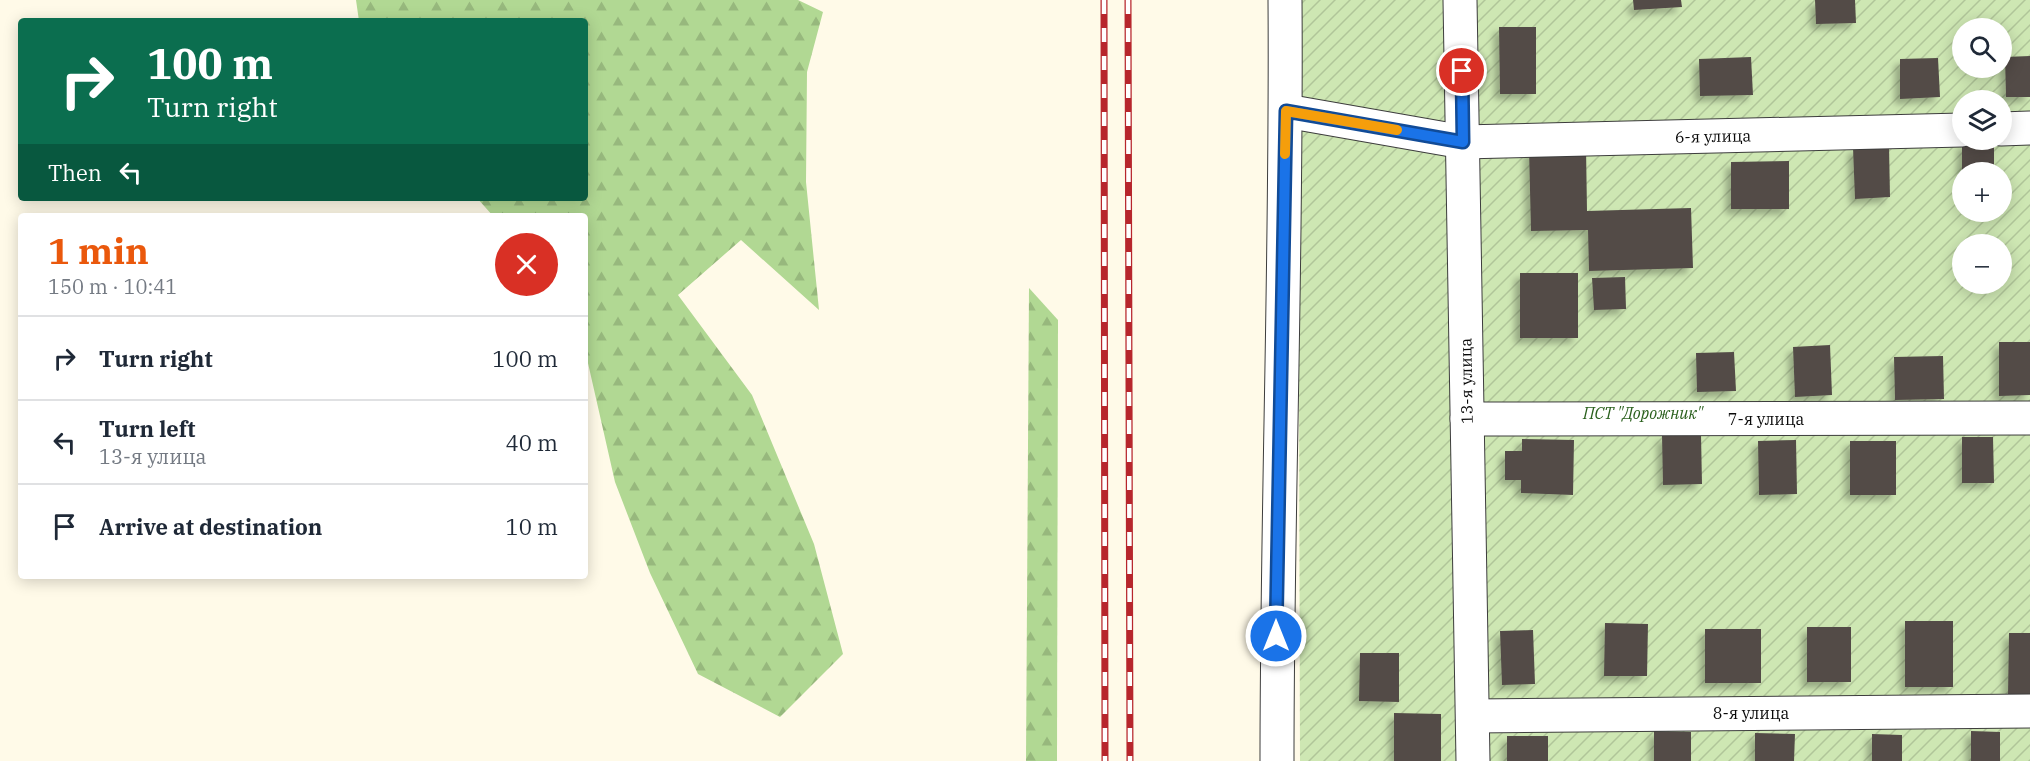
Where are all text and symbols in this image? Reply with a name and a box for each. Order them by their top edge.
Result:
map controls [1952,18,2012,294]
button: search [1952,18,2012,78]
text: 100 m [147,36,273,91]
icon: right [48,42,126,120]
pin [1436,45,1487,96]
icon: arrive [1445,54,1478,87]
text: Turn right [147,89,278,124]
button: layers [1952,90,2012,150]
street label: 6-я улица [1675,125,1752,147]
icon: left [114,156,147,189]
text: Then [48,158,102,187]
button: + [1952,162,2012,222]
text: 1 min [48,227,149,274]
button: close [495,233,558,296]
button: − [1952,234,2012,294]
text: 150 m · 10:41 [48,273,177,300]
street label: 13-я улица [1455,338,1477,424]
icon: right [48,342,81,375]
text: Turn right [99,344,213,373]
text: 100 m [492,344,558,373]
park label: ПСТ "Дорожник" [1582,403,1705,423]
street label: 7-я улица [1728,409,1804,429]
text: Turn left [99,414,195,443]
icon: left [48,426,81,459]
text: 40 m [506,428,558,457]
text: 13-я улица [99,443,207,470]
icon: arrive [48,510,81,543]
text: Arrive at destination [99,512,322,541]
text: 10 m [506,512,558,541]
position arrow [1244,604,1308,668]
street label: 8-я улица [1713,703,1789,723]

